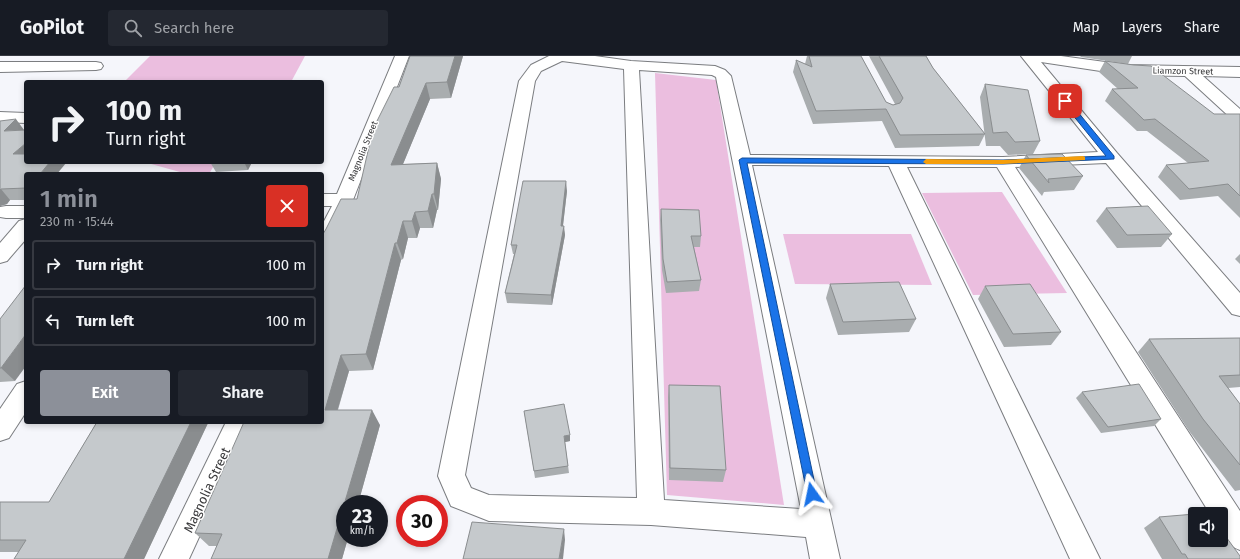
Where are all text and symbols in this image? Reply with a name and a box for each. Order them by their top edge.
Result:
search box [108,10,388,46]
text: GoPilot [20,16,84,39]
icon: search [122,17,144,39]
text: Search here [154,19,234,37]
text: Map [1073,19,1099,36]
text: Layers [1121,19,1162,36]
text: Share [1184,19,1220,36]
street label: Liamzon Street [1152,65,1214,77]
pin [1048,84,1082,118]
icon: arrive [1054,90,1076,112]
text: 100 m [106,94,182,127]
icon: right [40,96,92,148]
street label: Magnolia Street [346,119,380,182]
text: Turn right [106,128,186,150]
text: 1 min [40,185,98,213]
button: close [266,185,308,227]
text: 230 m · 15:44 [40,214,114,229]
icon: right [42,254,64,276]
text: Turn right [76,256,143,274]
text: 100 m [266,256,306,274]
icon: left [42,310,64,332]
text: Turn left [76,312,134,330]
text: 100 m [266,312,306,330]
button: Exit [40,370,170,416]
button: Share [178,370,308,416]
street label: Magnolia Street [181,445,233,535]
position arrow [791,473,833,515]
speed limit sign: 30 [396,495,448,547]
text: 23 [352,504,372,528]
map controls [1188,507,1228,547]
button: sound [1188,507,1228,547]
text: km/h [350,525,374,537]

